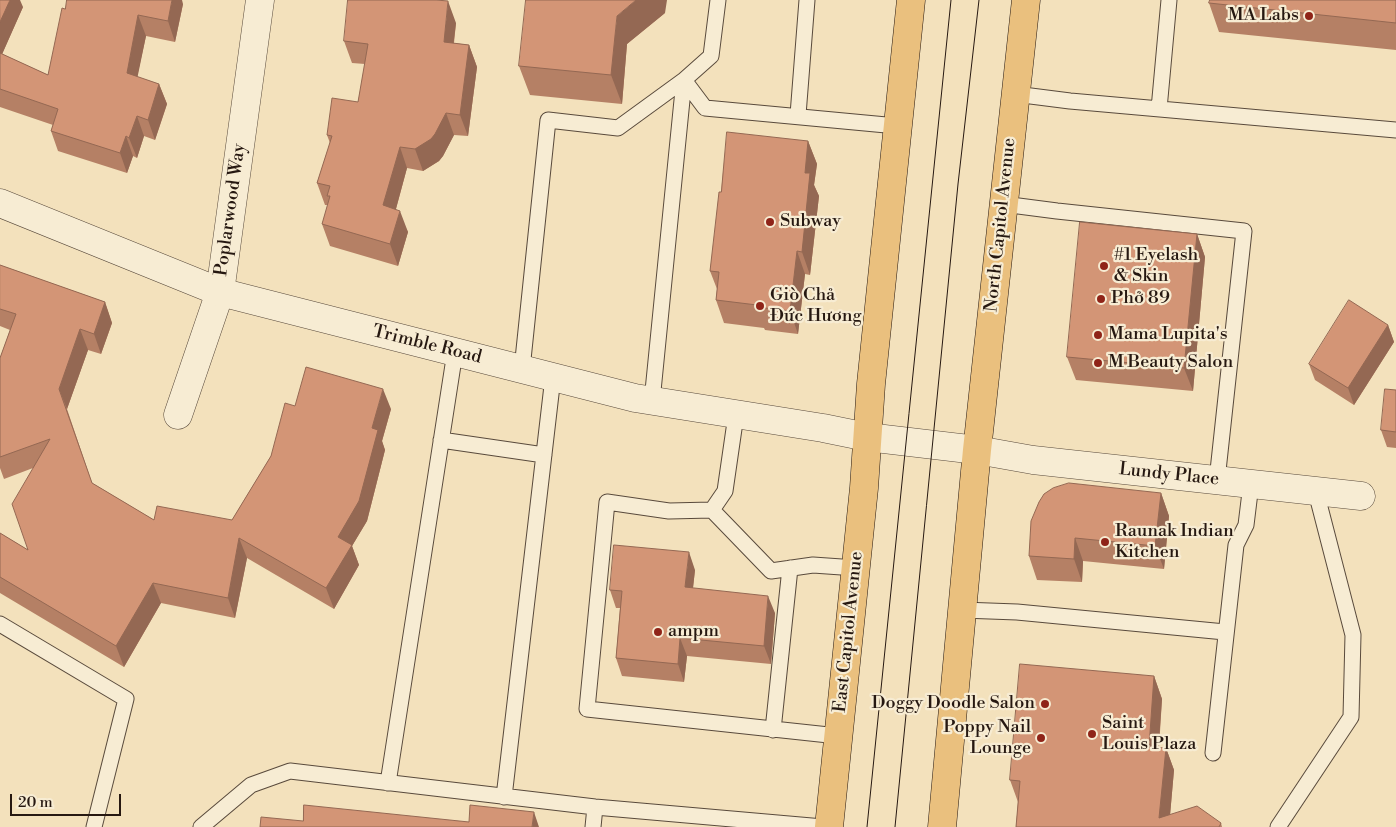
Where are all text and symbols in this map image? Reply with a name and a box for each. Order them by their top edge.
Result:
place label: MA Labs [1228,5,1299,27]
marker: MA Labs [1303,10,1315,22]
street label: North Capitol Avenue [981,137,1021,313]
street label: Poplarwood Way [211,142,251,278]
place label: Subway [780,211,841,233]
marker: Subway [764,216,776,228]
place label: #1 Eyelash & Skin [1114,245,1198,288]
marker: #1 Eyelash & Skin [1098,260,1110,272]
place label: Giò Chả Đức Hương [770,285,862,328]
place label: Phở 89 [1111,288,1170,310]
marker: Phở 89 [1095,293,1107,305]
marker: Giò Chả Đức Hương [754,300,766,312]
street label: Trimble Road [370,321,484,369]
place label: Mama Lupita's [1108,324,1228,346]
marker: Mama Lupita's [1092,329,1104,341]
place label: M Beauty Salon [1108,352,1233,374]
marker: M Beauty Salon [1092,357,1104,369]
street label: Lundy Place [1118,459,1220,491]
place label: Raunak Indian Kitchen [1115,521,1234,564]
marker: Raunak Indian Kitchen [1099,536,1111,548]
street label: East Capitol Avenue [830,550,868,714]
place label: ampm [668,621,719,643]
marker: ampm [652,626,664,638]
place label: Doggy Doodle Salon [872,693,1035,715]
marker: Doggy Doodle Salon [1039,698,1051,710]
place label: Saint Louis Plaza [1102,713,1196,756]
place label: Poppy Nail Lounge [943,717,1031,760]
marker: Saint Louis Plaza [1086,728,1098,740]
marker: Poppy Nail Lounge [1035,732,1047,744]
scale bar [12,784,124,816]
text: 20 m [18,793,53,812]

